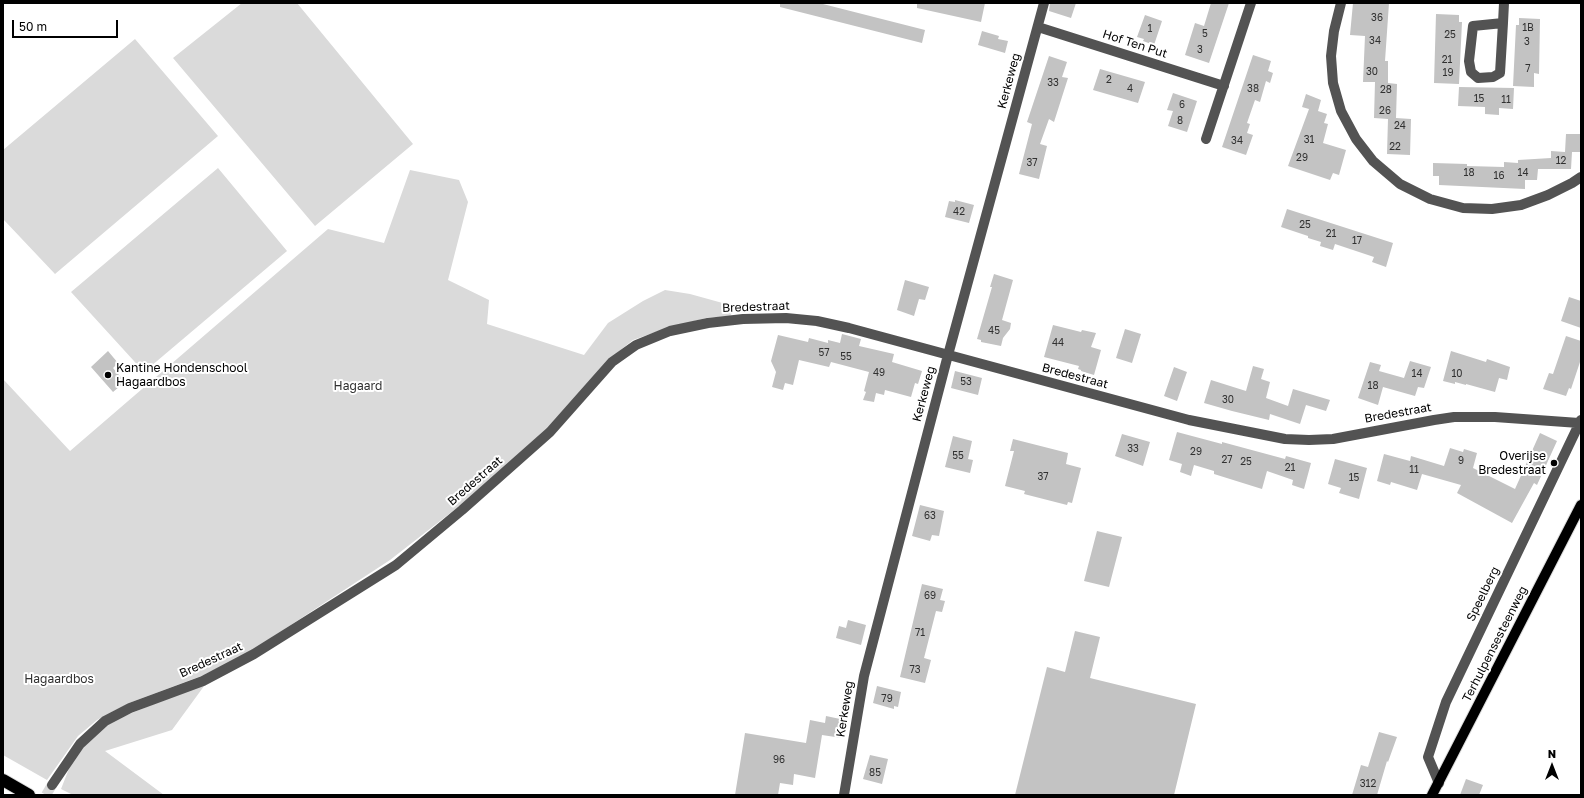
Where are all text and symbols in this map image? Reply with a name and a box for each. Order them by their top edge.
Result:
scale bar [14,12,120,38]
house number: 36 [1371,12,1383,24]
text: 50 m [19,19,47,34]
house number: 1B [1522,22,1534,34]
house number: 1 [1148,23,1152,35]
street label: Hof Ten Put [1101,27,1169,61]
house number: 5 [1202,28,1208,40]
house number: 25 [1444,29,1456,41]
house number: 34 [1369,35,1381,47]
house number: 3 [1524,36,1530,48]
house number: 3 [1197,44,1203,56]
street label: Kerkeweg [995,52,1023,110]
house number: 21 [1442,54,1452,66]
house number: 7 [1525,63,1531,75]
house number: 30 [1366,66,1378,78]
house number: 19 [1443,67,1453,79]
house number: 2 [1106,74,1112,86]
house number: 33 [1047,77,1059,89]
house number: 4 [1127,83,1133,95]
house number: 38 [1247,83,1259,95]
house number: 28 [1380,84,1392,96]
house number: 15 [1474,93,1484,105]
house number: 11 [1501,94,1511,106]
house number: 6 [1179,99,1185,111]
house number: 26 [1379,105,1391,117]
house number: 8 [1177,115,1183,127]
house number: 24 [1394,120,1406,132]
house number: 31 [1304,134,1314,146]
house number: 34 [1231,135,1243,147]
house number: 22 [1389,141,1401,153]
house number: 29 [1296,152,1308,164]
house number: 12 [1556,155,1566,167]
house number: 37 [1026,157,1038,169]
house number: 18 [1464,167,1474,179]
house number: 14 [1518,167,1528,179]
house number: 16 [1494,170,1504,182]
house number: 42 [953,206,965,218]
house number: 25 [1299,219,1311,231]
house number: 21 [1326,228,1336,240]
house number: 17 [1352,235,1362,247]
street label: Bredestraat [722,299,790,315]
house number: 45 [988,325,1000,337]
house number: 44 [1052,337,1064,349]
house number: 57 [818,347,830,359]
house number: 55 [840,351,852,363]
street label: Bredestraat [1040,360,1110,392]
place label: Kantine Hondenschool Hagaardbos [116,361,247,389]
street label: Kerkeweg [910,365,938,423]
house number: 49 [873,367,885,379]
house number: 14 [1412,368,1422,380]
house number: 10 [1451,368,1463,380]
marker: Kantine Hondenschool Hagaardbos [103,370,113,380]
house number: 53 [960,376,972,388]
park label: Hagaard [334,379,382,393]
house number: 18 [1368,380,1378,392]
house number: 30 [1222,394,1234,406]
street label: Bredestraat [1363,400,1433,426]
house number: 33 [1127,443,1139,455]
house number: 29 [1190,446,1202,458]
place label: Overijse Bredestraat [1478,449,1546,477]
house number: 55 [952,450,964,462]
street label: Bredestraat [445,453,505,509]
house number: 27 [1221,454,1233,466]
house number: 9 [1458,455,1464,467]
house number: 25 [1240,456,1252,468]
marker: Overijse Bredestraat [1549,458,1559,468]
house number: 21 [1285,462,1295,474]
house number: 11 [1409,464,1419,476]
house number: 37 [1037,471,1049,483]
house number: 15 [1349,472,1359,484]
house number: 63 [924,510,936,522]
street label: Speelberg [1464,564,1502,624]
street label: Terhulpensesteenweg [1460,584,1530,704]
house number: 69 [924,590,936,602]
house number: 71 [915,627,925,639]
street label: Bredestraat [177,639,245,681]
house number: 73 [909,664,921,676]
park label: Hagaardbos [24,672,94,686]
street label: Kerkeweg [833,680,857,738]
house number: 79 [881,693,893,705]
north arrow [1532,746,1572,786]
text: N [1548,747,1556,760]
house number: 96 [773,754,785,766]
house number: 85 [869,767,881,779]
house number: 312 [1360,778,1376,790]

